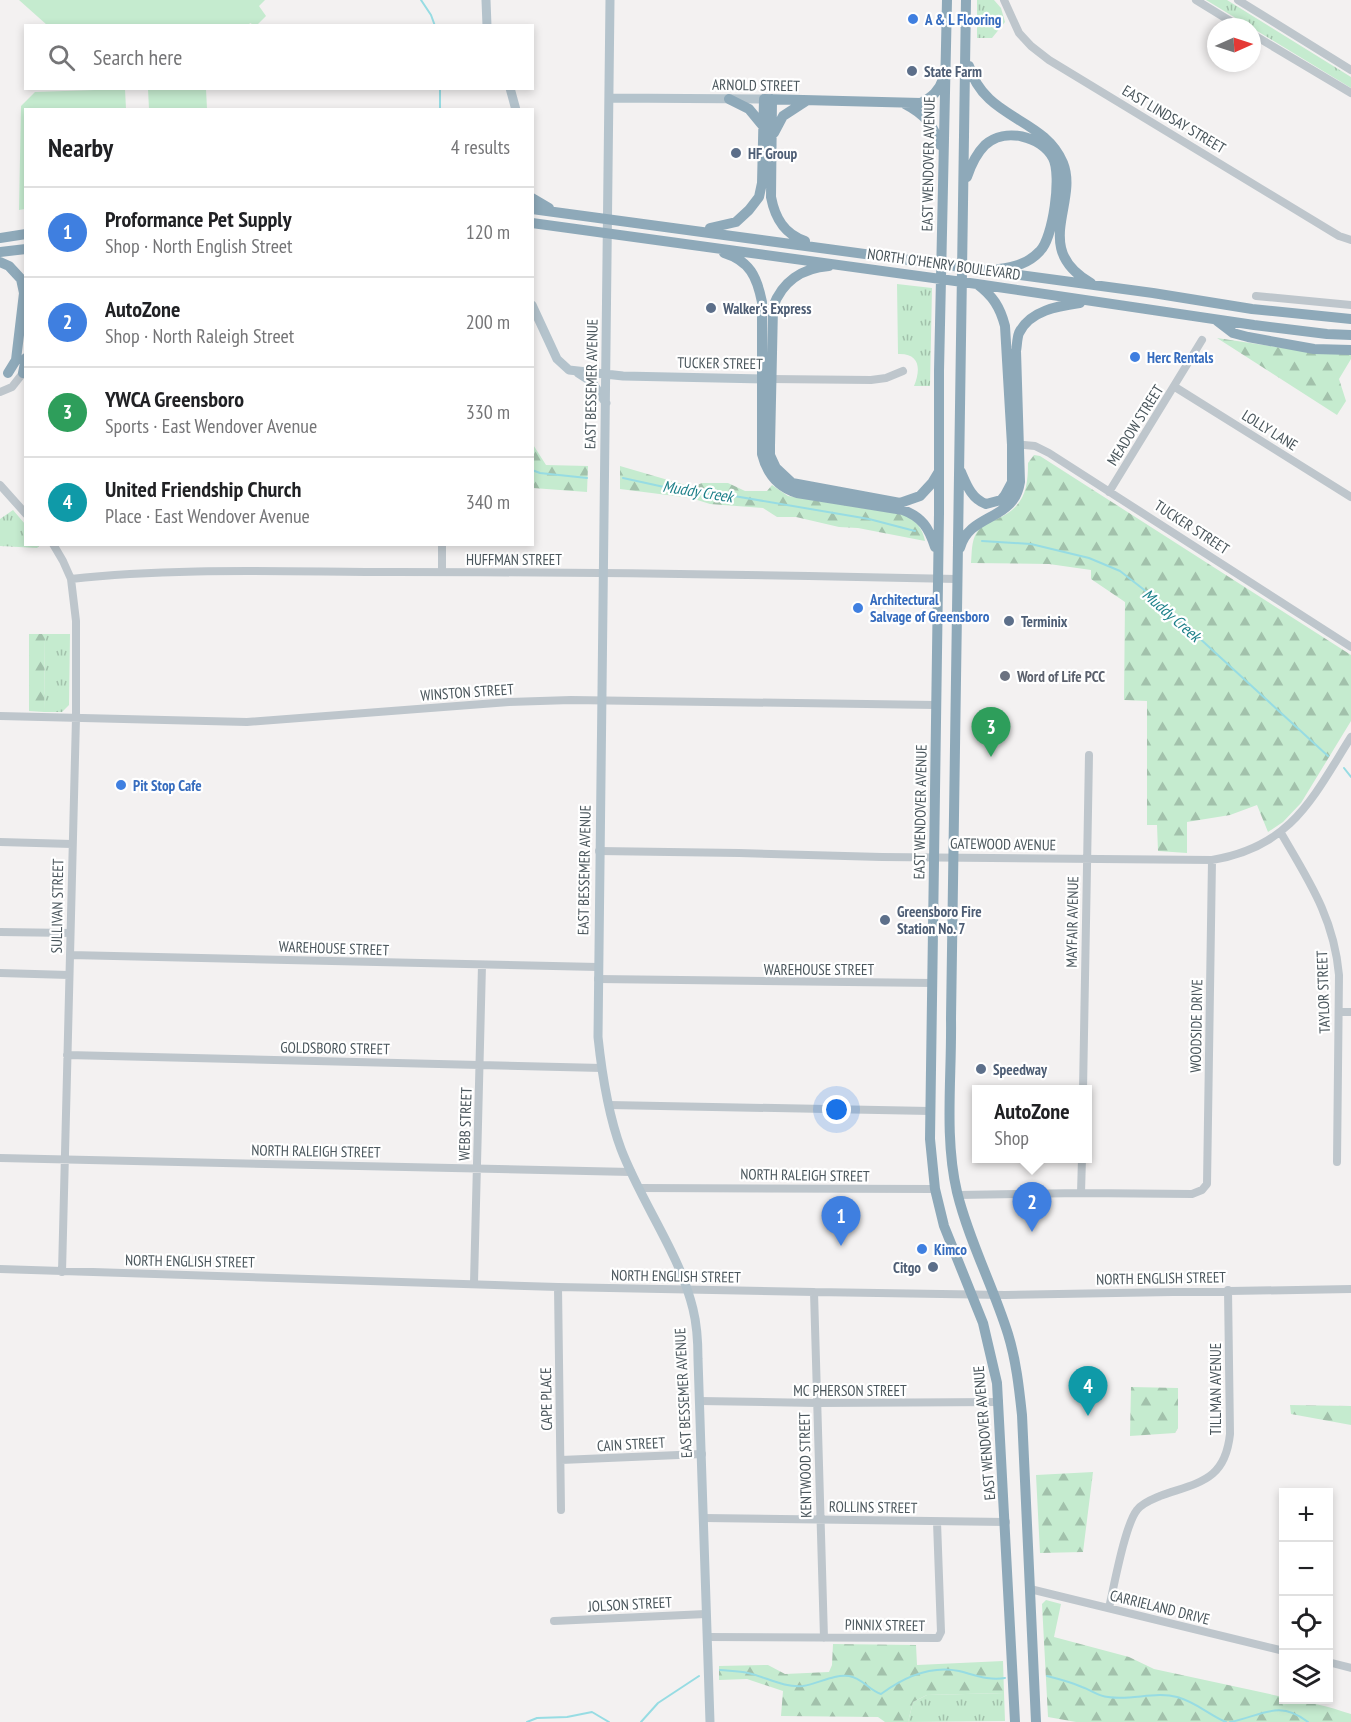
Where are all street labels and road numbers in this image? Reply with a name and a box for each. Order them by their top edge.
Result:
street label: ARNOLD STREET [712,75,800,95]
street label: EAST LINDSAY STREET [1119,81,1229,157]
street label: EAST WENDOVER AVENUE [917,96,939,232]
street label: NORTH O'HENRY BOULEVARD [866,244,1022,284]
street label: EAST BESSEMER AVENUE [580,319,602,449]
street label: TUCKER STREET [677,353,763,373]
street label: MEADOW STREET [1103,381,1168,469]
street label: LOLLY LANE [1239,405,1301,455]
street label: TUCKER STREET [1151,496,1233,558]
street label: HUFFMAN STREET [466,550,562,569]
street label: WINSTON STREET [420,679,515,705]
street label: EAST WENDOVER AVENUE [909,744,931,880]
street label: EAST BESSEMER AVENUE [573,805,595,935]
street label: GATEWOOD AVENUE [950,834,1056,854]
street label: SULLIVAN STREET [47,858,67,954]
street label: MAYFAIR AVENUE [1062,876,1082,968]
street label: WAREHOUSE STREET [278,937,390,959]
street label: TAYLOR STREET [1312,950,1334,1034]
street label: WAREHOUSE STREET [764,960,875,979]
street label: WOODSIDE DRIVE [1186,979,1206,1073]
street label: GOLDSBORO STREET [280,1038,390,1058]
street label: WEBB STREET [454,1087,476,1161]
street label: NORTH RALEIGH STREET [251,1140,381,1162]
street label: NORTH RALEIGH STREET [740,1164,870,1186]
street label: NORTH ENGLISH STREET [125,1250,255,1272]
street label: NORTH ENGLISH STREET [611,1265,741,1287]
street label: NORTH ENGLISH STREET [1096,1267,1226,1289]
street label: EAST BESSEMER AVENUE [670,1327,696,1459]
street label: TILLMAN AVENUE [1206,1343,1225,1435]
street label: EAST WENDOVER AVENUE [969,1365,999,1501]
street label: CAPE PLACE [536,1367,556,1431]
street label: MC PHERSON STREET [793,1381,907,1400]
street label: KENTWOOD STREET [795,1412,815,1518]
street label: CAIN STREET [596,1433,666,1455]
street label: ROLLINS STREET [829,1497,918,1517]
street label: CARRIELAND DRIVE [1108,1585,1212,1629]
street label: JOLSON STREET [587,1592,673,1616]
street label: PINNIX STREET [845,1615,926,1635]

